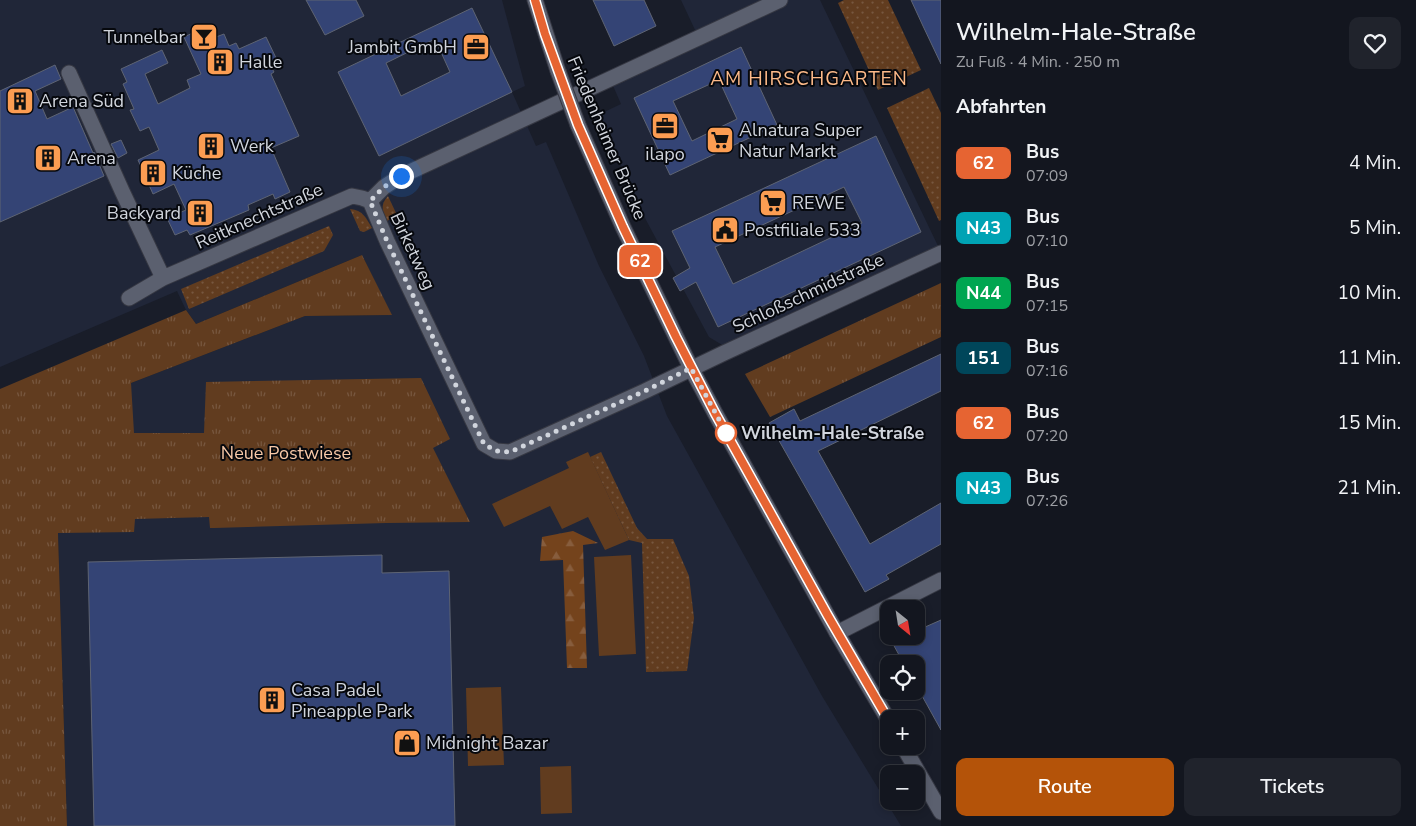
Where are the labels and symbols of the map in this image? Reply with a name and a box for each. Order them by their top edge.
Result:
bar icon: Tunnelbar [189,22,219,52]
place label: Tunnelbar [104,25,186,49]
office icon: Jambit GmbH [461,32,491,62]
place label: Jambit GmbH [347,35,457,59]
building icon: Halle [205,47,235,77]
place label: Halle [239,50,282,74]
street label: Friedenheimer Brücke [562,52,652,224]
district label: AM HIRSCHGARTEN [710,66,908,92]
building icon: Arena Süd [5,86,35,116]
place label: Arena Süd [39,89,124,113]
office icon: ilapo [650,111,680,141]
place label: Alnatura Super Natur Markt [739,118,862,163]
supermarket icon: Alnatura Super Natur Markt [705,125,735,155]
building icon: Werk [196,131,226,161]
place label: Werk [230,134,275,158]
place label: ilapo [645,142,685,166]
building icon: Arena [33,143,63,173]
place label: Arena [67,146,116,170]
building icon: Küche [138,158,168,188]
place label: Küche [172,161,221,185]
your location [389,164,414,189]
street label: Reitknechtstraße [192,177,326,255]
supermarket icon: REWE [758,188,788,218]
place label: REWE [792,191,845,215]
building icon: Backyard [185,198,215,228]
place label: Backyard [107,201,181,225]
street label: Birketweg [385,208,441,294]
public building icon: Postfiliale 533 [710,215,740,245]
place label: Postfiliale 533 [744,218,861,242]
line badge: 62 [618,245,662,277]
street label: Schloßschmidstraße [728,247,888,339]
place label: Wilhelm-Hale-Straße [741,421,925,445]
marker: Wilhelm-Hale-Straße [715,422,737,444]
park label: Neue Postwiese [221,441,351,465]
north arrow [880,600,925,645]
place label: Casa Padel Pineapple Park [291,678,413,723]
building icon: Casa Padel Pineapple Park [257,685,287,715]
shop icon: Midnight Bazar [392,728,422,758]
place label: Midnight Bazar [426,731,549,755]

